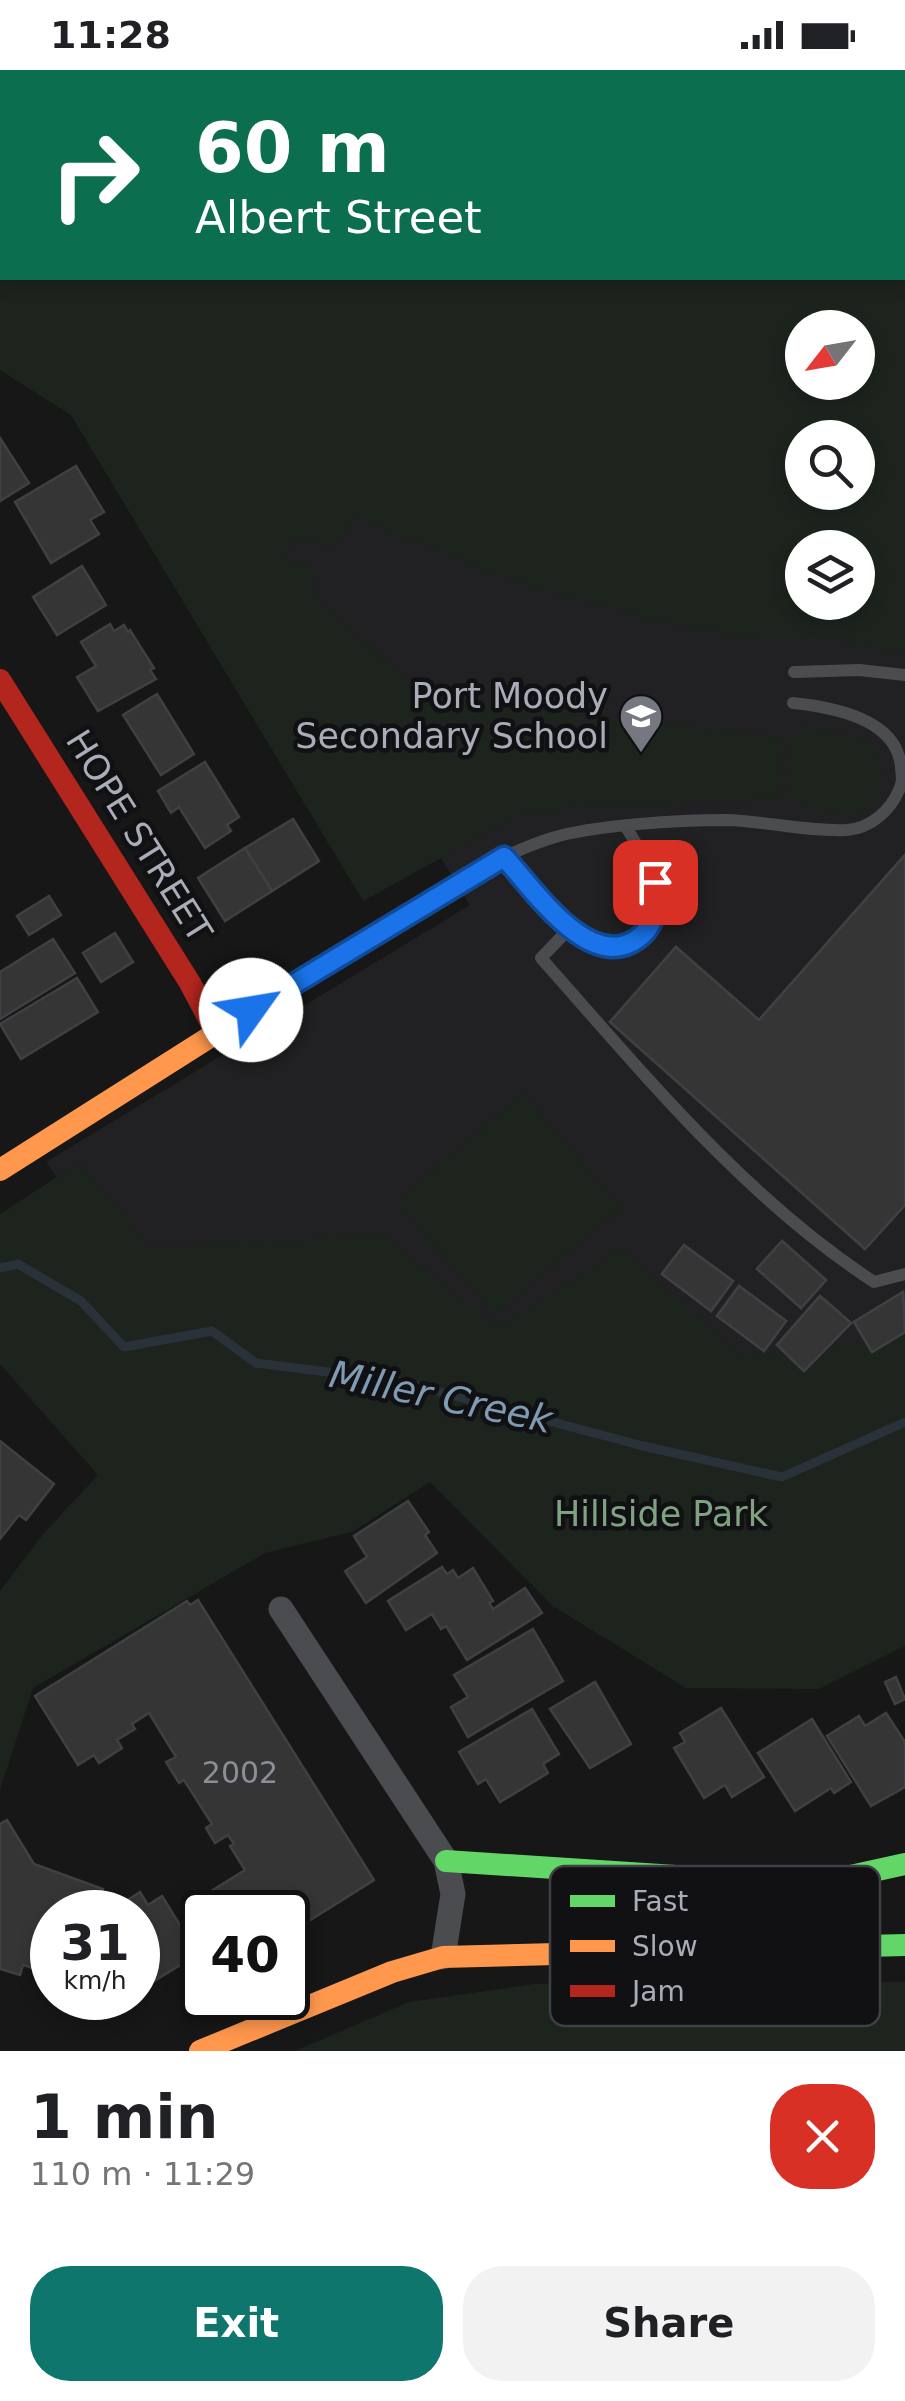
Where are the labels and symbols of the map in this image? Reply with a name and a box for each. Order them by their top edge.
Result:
north arrow [785,310,875,400]
place label: Port Moody Secondary School [295,676,608,756]
school or university icon: Port Moody Secondary School [618,693,664,754]
street label: HOPE STREET [58,723,220,950]
pin [613,840,698,925]
position arrow [199,958,303,1062]
water label: Miller Creek [326,1352,558,1442]
park label: Hillside Park [554,1494,769,1534]
house number: 2002 [202,1755,278,1790]
legend [550,1866,880,2026]
text: Fast [632,1885,688,1918]
speed limit sign: 40 [180,1890,310,2020]
text: Slow [632,1930,698,1963]
text: Jam [630,1975,685,2008]

